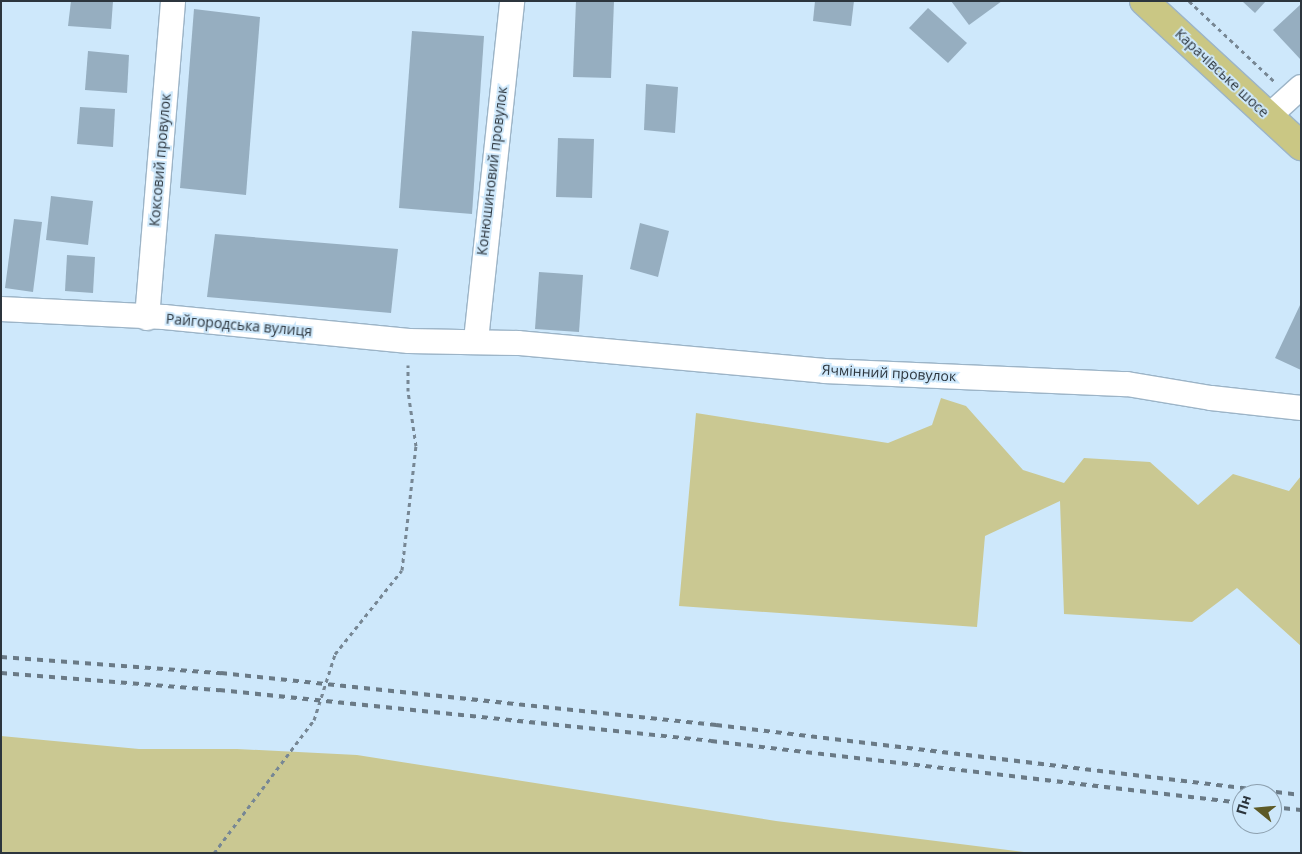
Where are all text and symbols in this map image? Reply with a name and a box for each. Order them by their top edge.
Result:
street label: Карачівське шосе [1172,25,1272,121]
street label: Конюшиновий провулок [473,86,511,256]
street label: Коксовий провулок [146,93,174,227]
street label: Райгородська вулиця [165,310,313,340]
street label: Ячмінний провулок [821,361,957,385]
north arrow [1232,784,1282,834]
text: Пн [1231,793,1255,817]

